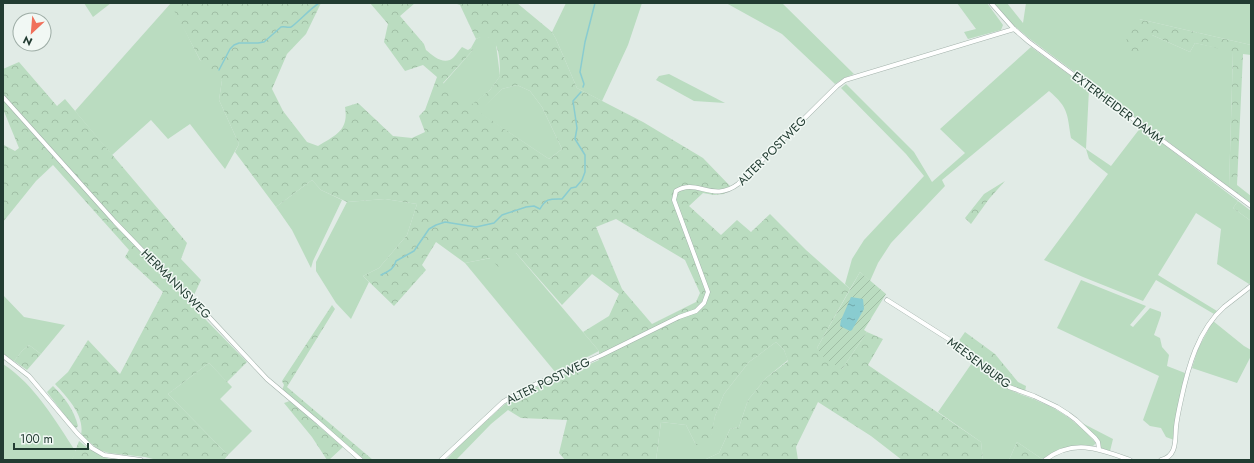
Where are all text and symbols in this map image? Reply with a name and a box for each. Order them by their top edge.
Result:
north arrow [12,12,52,52]
text: N [20,32,35,50]
street label: EXTERHEIDER DAMM [1068,67,1168,149]
street label: ALTER POSTWEG [733,112,811,190]
street label: HERMANNSWEG [137,245,215,323]
street label: MEESENBURG [943,333,1015,393]
street label: ALTER POSTWEG [503,353,593,409]
scale bar [14,425,88,451]
text: 100 m [20,430,53,448]

